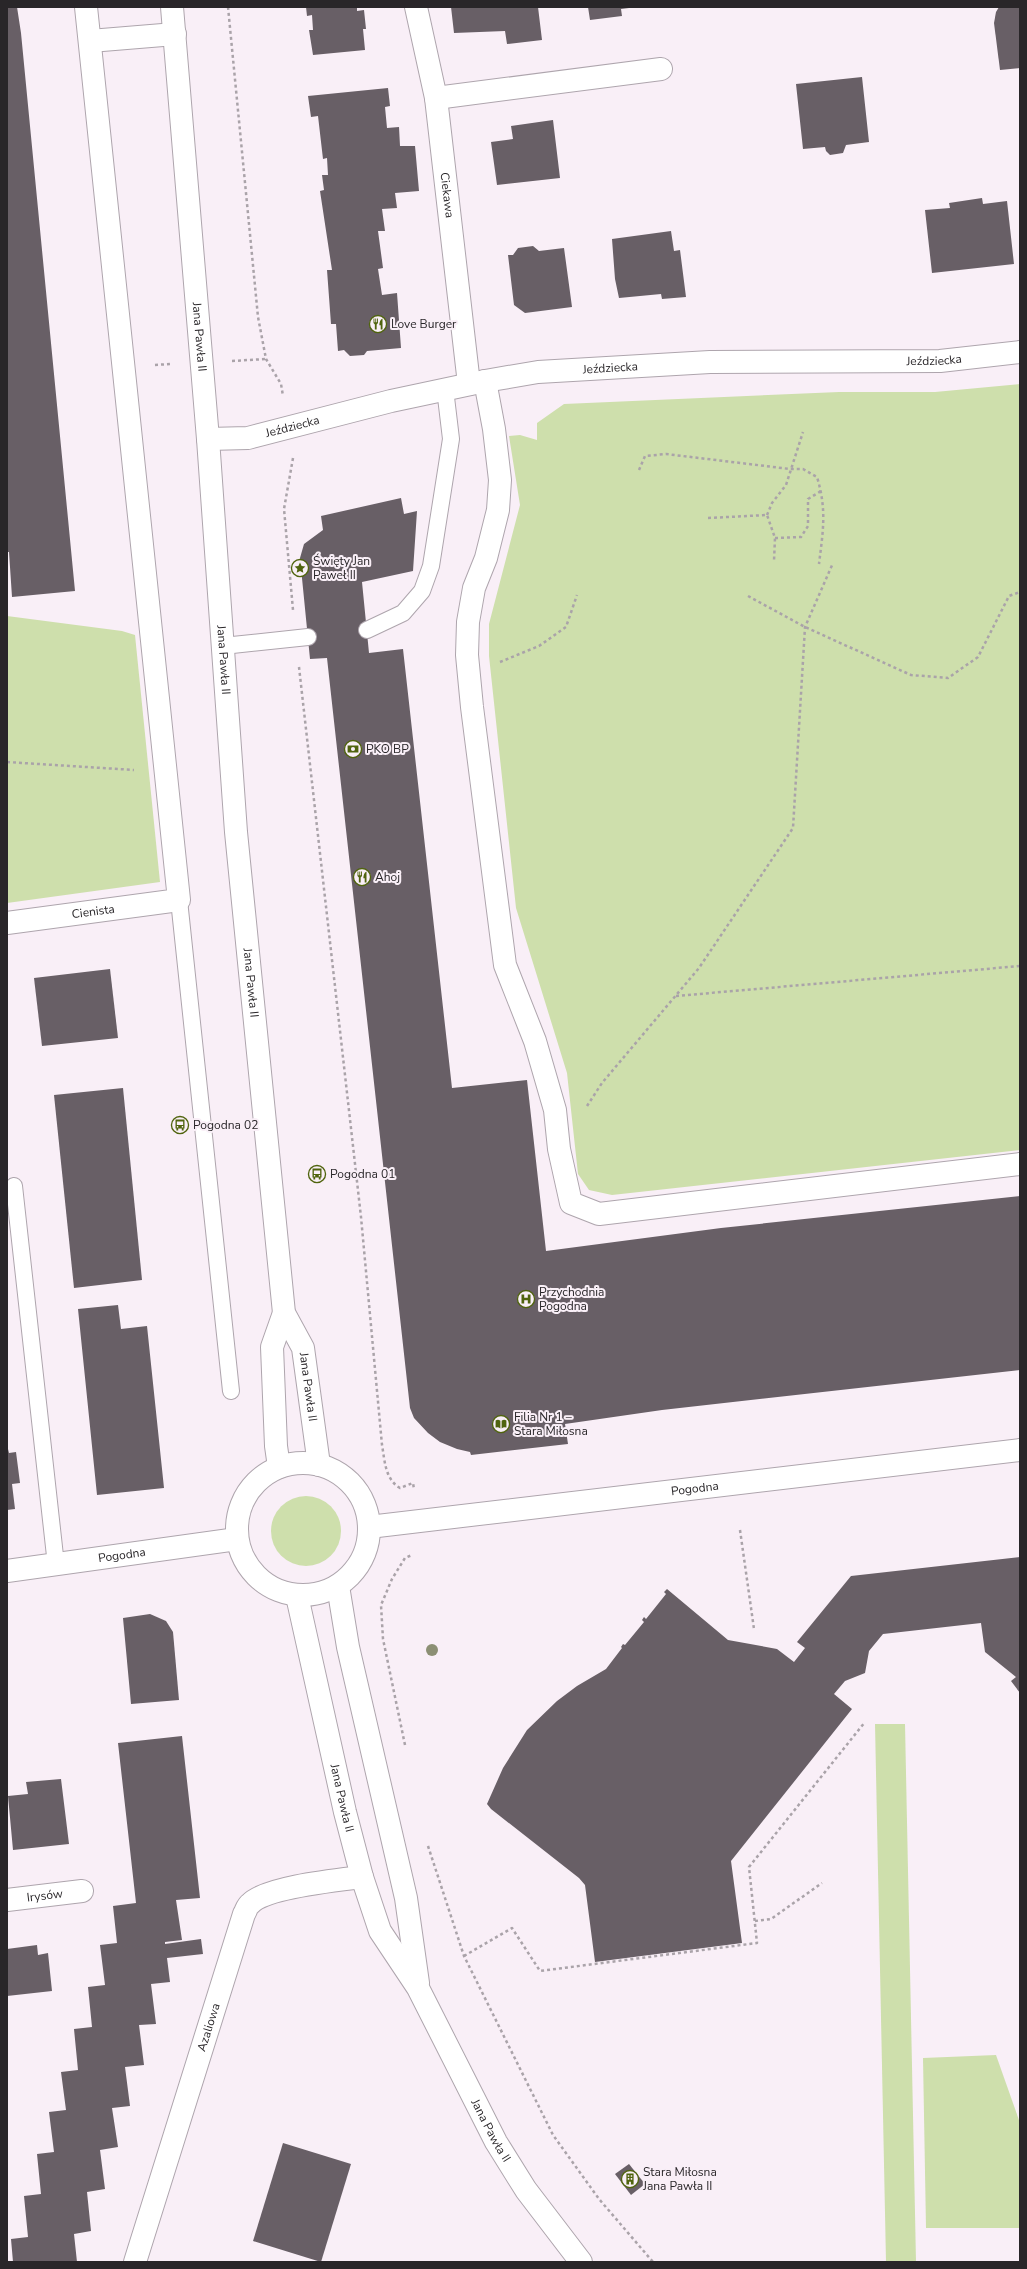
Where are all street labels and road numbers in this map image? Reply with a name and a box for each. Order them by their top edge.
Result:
street label: Ciekawa [437,171,458,219]
street label: Jana Pawła II [189,301,210,372]
street label: Jeździecka [905,351,963,369]
street label: Jeździecka [581,358,638,377]
street label: Jeździecka [263,412,321,441]
street label: Jana Pawła II [213,624,234,695]
street label: Cienista [71,901,116,922]
street label: Jana Pawła II [240,946,262,1018]
street label: Jana Pawła II [296,1350,321,1422]
street label: Pogodna [670,1478,719,1499]
street label: Pogodna [97,1544,147,1566]
street label: Jana Pawła II [326,1761,358,1834]
street label: Irysów [26,1885,64,1906]
street label: Azaliowa [193,2001,224,2053]
street label: Jana Pawła II [467,2095,515,2165]

